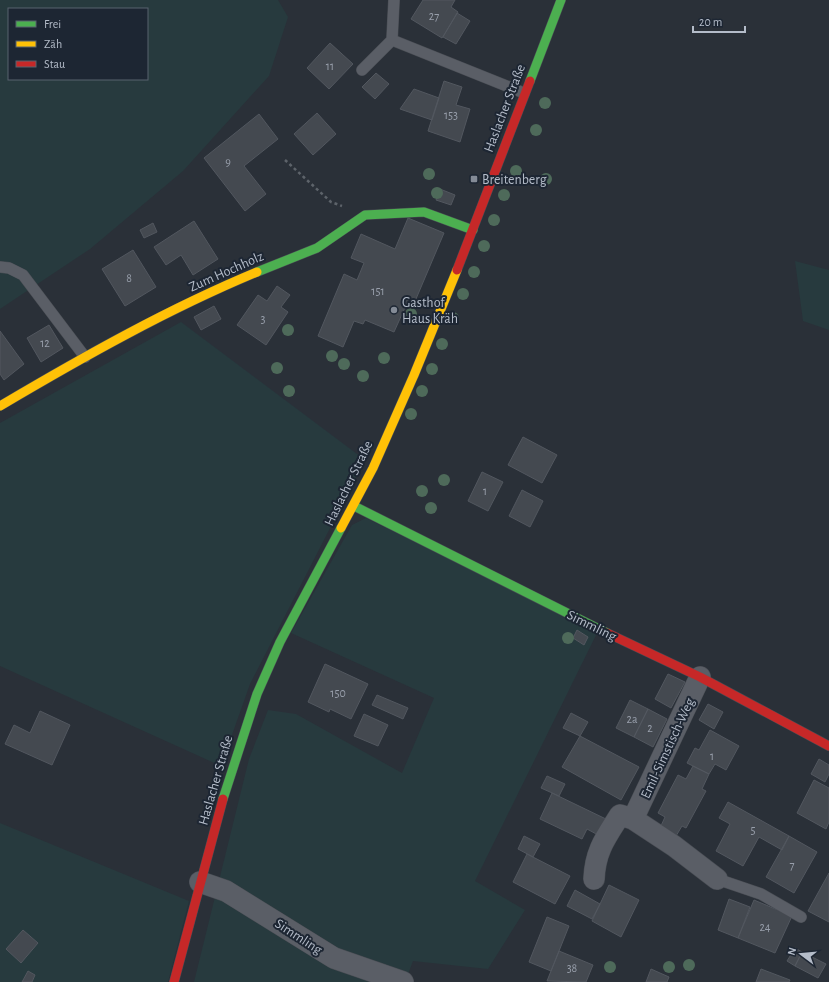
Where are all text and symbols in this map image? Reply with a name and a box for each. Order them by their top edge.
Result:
legend [8,8,148,80]
scale bar [693,8,745,34]
house number: 27 [429,10,439,22]
text: 20 m [699,16,722,28]
text: Frei [44,18,61,30]
text: Zäh [44,38,62,50]
text: Stau [44,58,65,70]
house number: 11 [326,60,334,72]
street label: Haslacher Straße [482,62,528,154]
house number: 153 [444,109,458,121]
house number: 9 [225,156,231,168]
place label: Breitenberg [482,173,547,187]
marker: Breitenberg [469,174,479,184]
street label: Zum Hochholz [187,249,266,295]
house number: 8 [126,272,132,284]
house number: 151 [371,285,385,297]
place label: Gasthof Haus Kräh [402,296,458,326]
marker: Gasthof Haus Kräh [389,305,399,315]
house number: 3 [261,313,266,325]
house number: 12 [40,337,50,349]
street label: Haslacher Straße [322,439,376,528]
house number: 1 [483,485,487,497]
street label: Simmling [565,608,619,644]
house number: 150 [330,687,346,699]
street label: Emil-Simstisch-Weg [638,696,697,801]
house number: 2a [626,713,638,725]
house number: 2 [647,722,653,734]
street label: Haslacher Straße [196,734,236,827]
house number: 1 [710,750,714,762]
house number: 5 [750,824,756,836]
house number: 7 [789,859,795,871]
street label: Simmling [272,916,325,957]
house number: 24 [759,921,771,933]
north arrow [781,934,821,974]
text: N [786,946,798,957]
house number: 38 [567,962,578,974]

